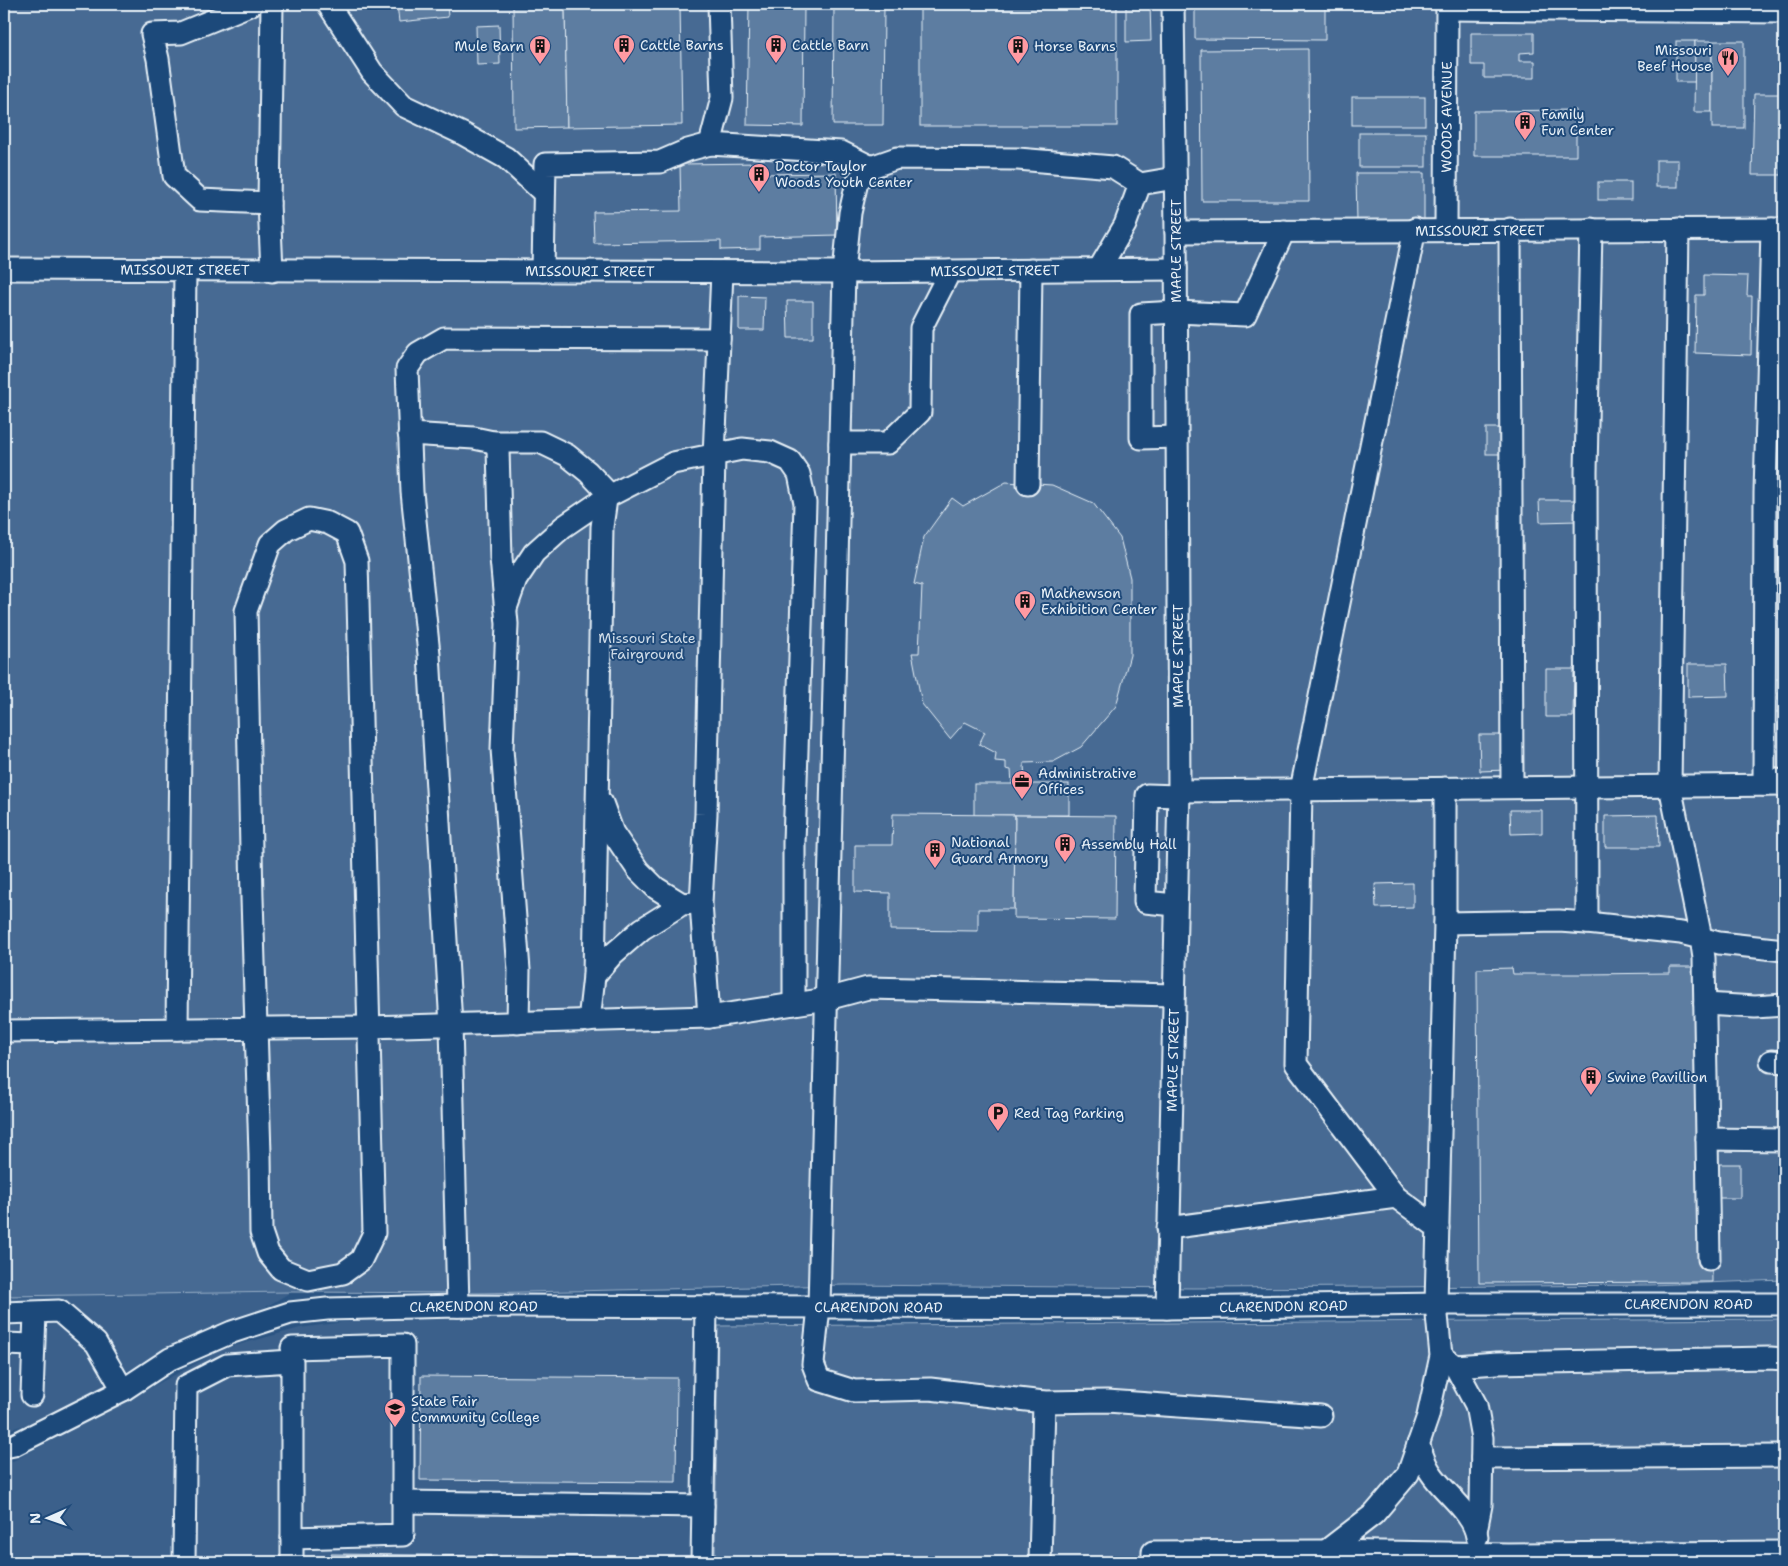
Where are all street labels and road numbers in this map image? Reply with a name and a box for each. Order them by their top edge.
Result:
street label: WOODS AVENUE [1437,61,1456,173]
street label: MAPLE STREET [1167,199,1185,303]
street label: MISSOURI STREET [1415,221,1545,240]
street label: MISSOURI STREET [120,260,250,279]
street label: MISSOURI STREET [930,261,1060,280]
street label: MISSOURI STREET [525,262,655,280]
street label: MAPLE STREET [1169,604,1187,708]
street label: MAPLE STREET [1163,1008,1183,1112]
street label: CLARENDON ROAD [1624,1295,1753,1313]
street label: CLARENDON ROAD [1219,1296,1348,1316]
street label: CLARENDON ROAD [409,1297,538,1316]
street label: CLARENDON ROAD [814,1298,943,1316]

